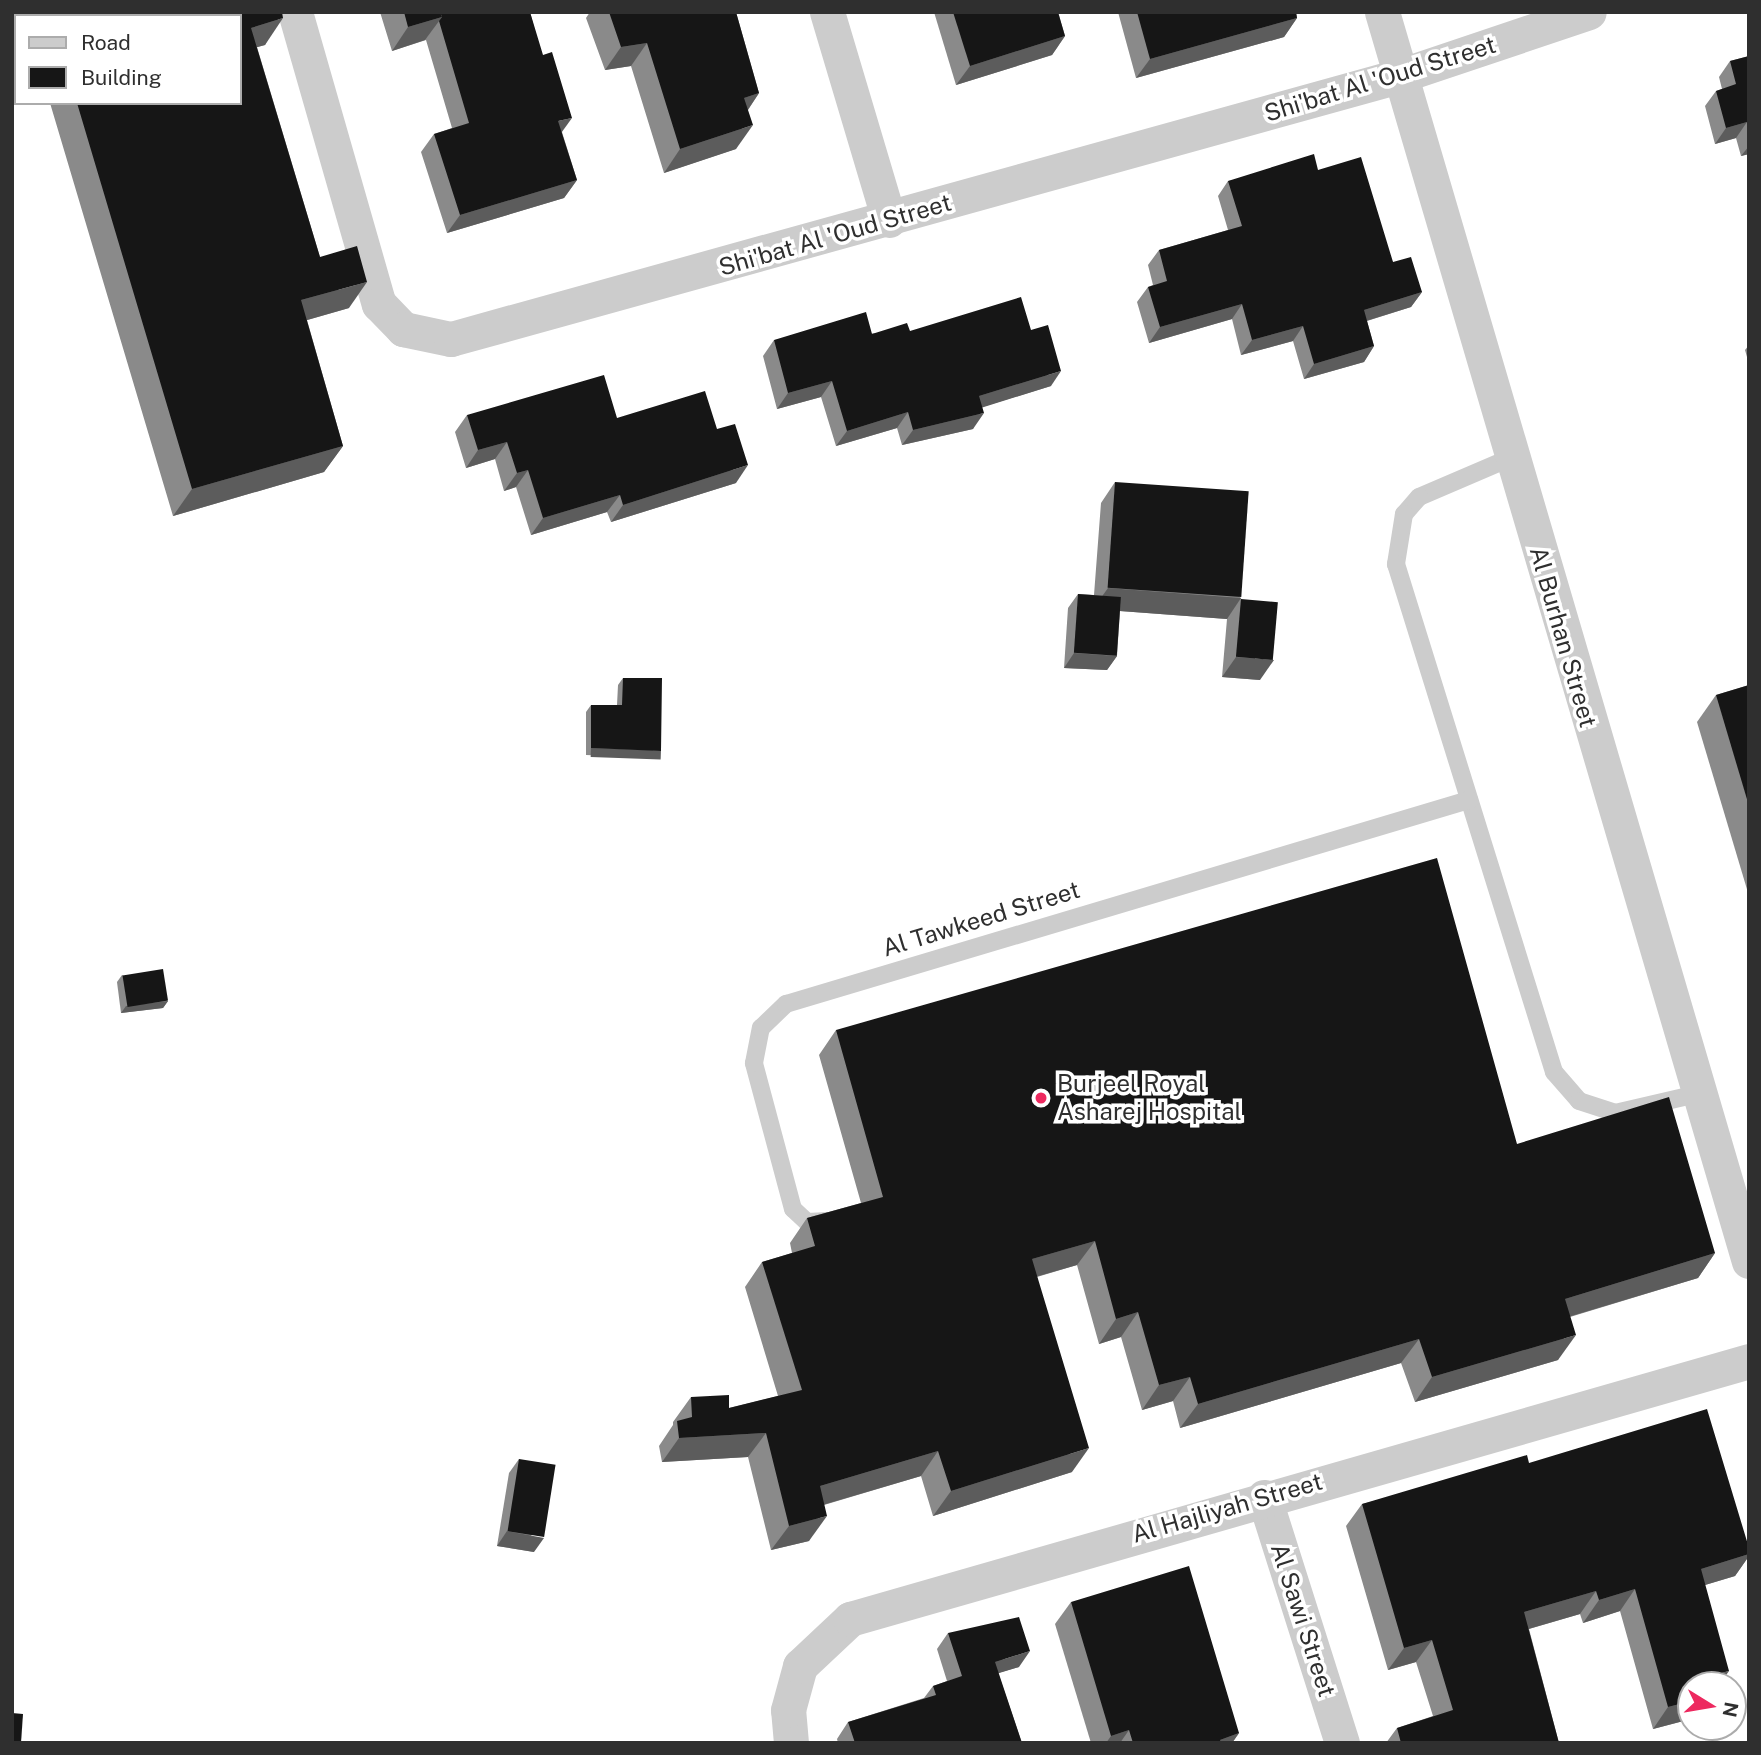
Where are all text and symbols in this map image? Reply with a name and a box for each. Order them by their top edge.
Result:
legend [14,14,242,105]
text: Road [81,30,131,55]
street label: Shi'bat Al 'Oud Street [1261,30,1499,128]
text: Building [81,65,162,90]
street label: Shi'bat Al 'Oud Street [715,188,955,282]
street label: Al Burhan Street [1523,543,1603,731]
street label: Al Tawkeed Street [879,875,1083,963]
place label: Burjeel Royal Asharej Hospital [1057,1070,1242,1126]
marker: Burjeel Royal Asharej Hospital [1031,1088,1051,1108]
street label: Al Hajliyah Street [1128,1467,1326,1549]
street label: Al Sawi Street [1265,1540,1341,1700]
north arrow [1677,1671,1747,1741]
text: N [1718,1700,1743,1719]

